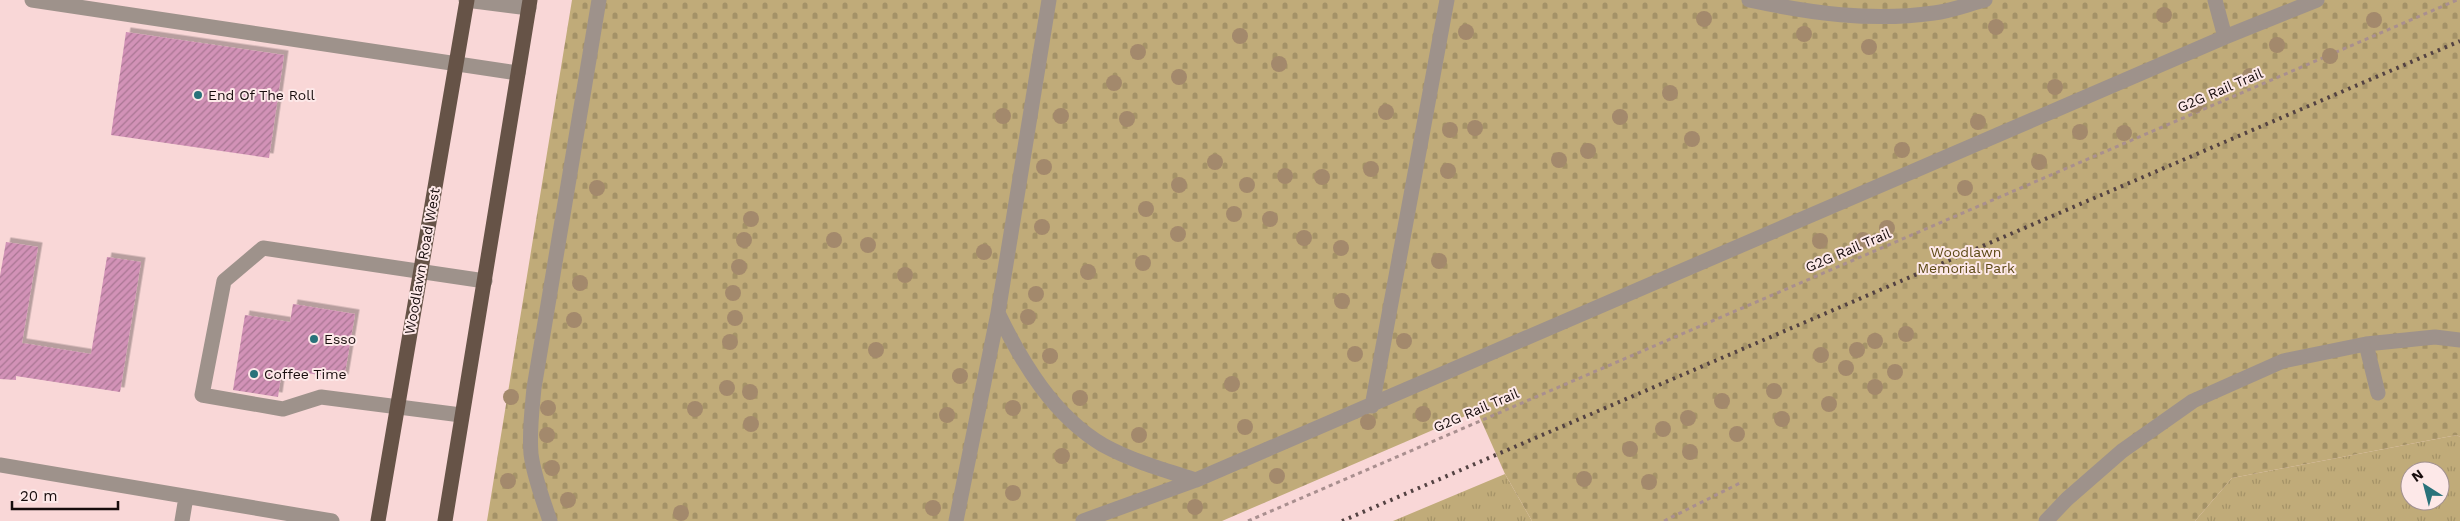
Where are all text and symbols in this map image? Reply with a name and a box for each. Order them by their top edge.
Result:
street label: G2G Rail Trail [2175,65,2266,115]
place label: End Of The Roll [208,87,315,103]
marker: End Of The Roll [192,89,204,101]
street label: Woodlawn Road West [401,186,443,336]
street label: G2G Rail Trail [1803,225,1894,275]
park label: Woodlawn Memorial Park [1917,244,2015,276]
place label: Esso [324,331,356,347]
marker: Esso [308,333,320,345]
place label: Coffee Time [264,366,347,382]
marker: Coffee Time [248,368,260,380]
street label: G2G Rail Trail [1431,385,1522,435]
north arrow [2400,461,2450,511]
text: N [2408,466,2426,485]
scale bar [12,478,119,510]
text: 20 m [20,487,58,505]

